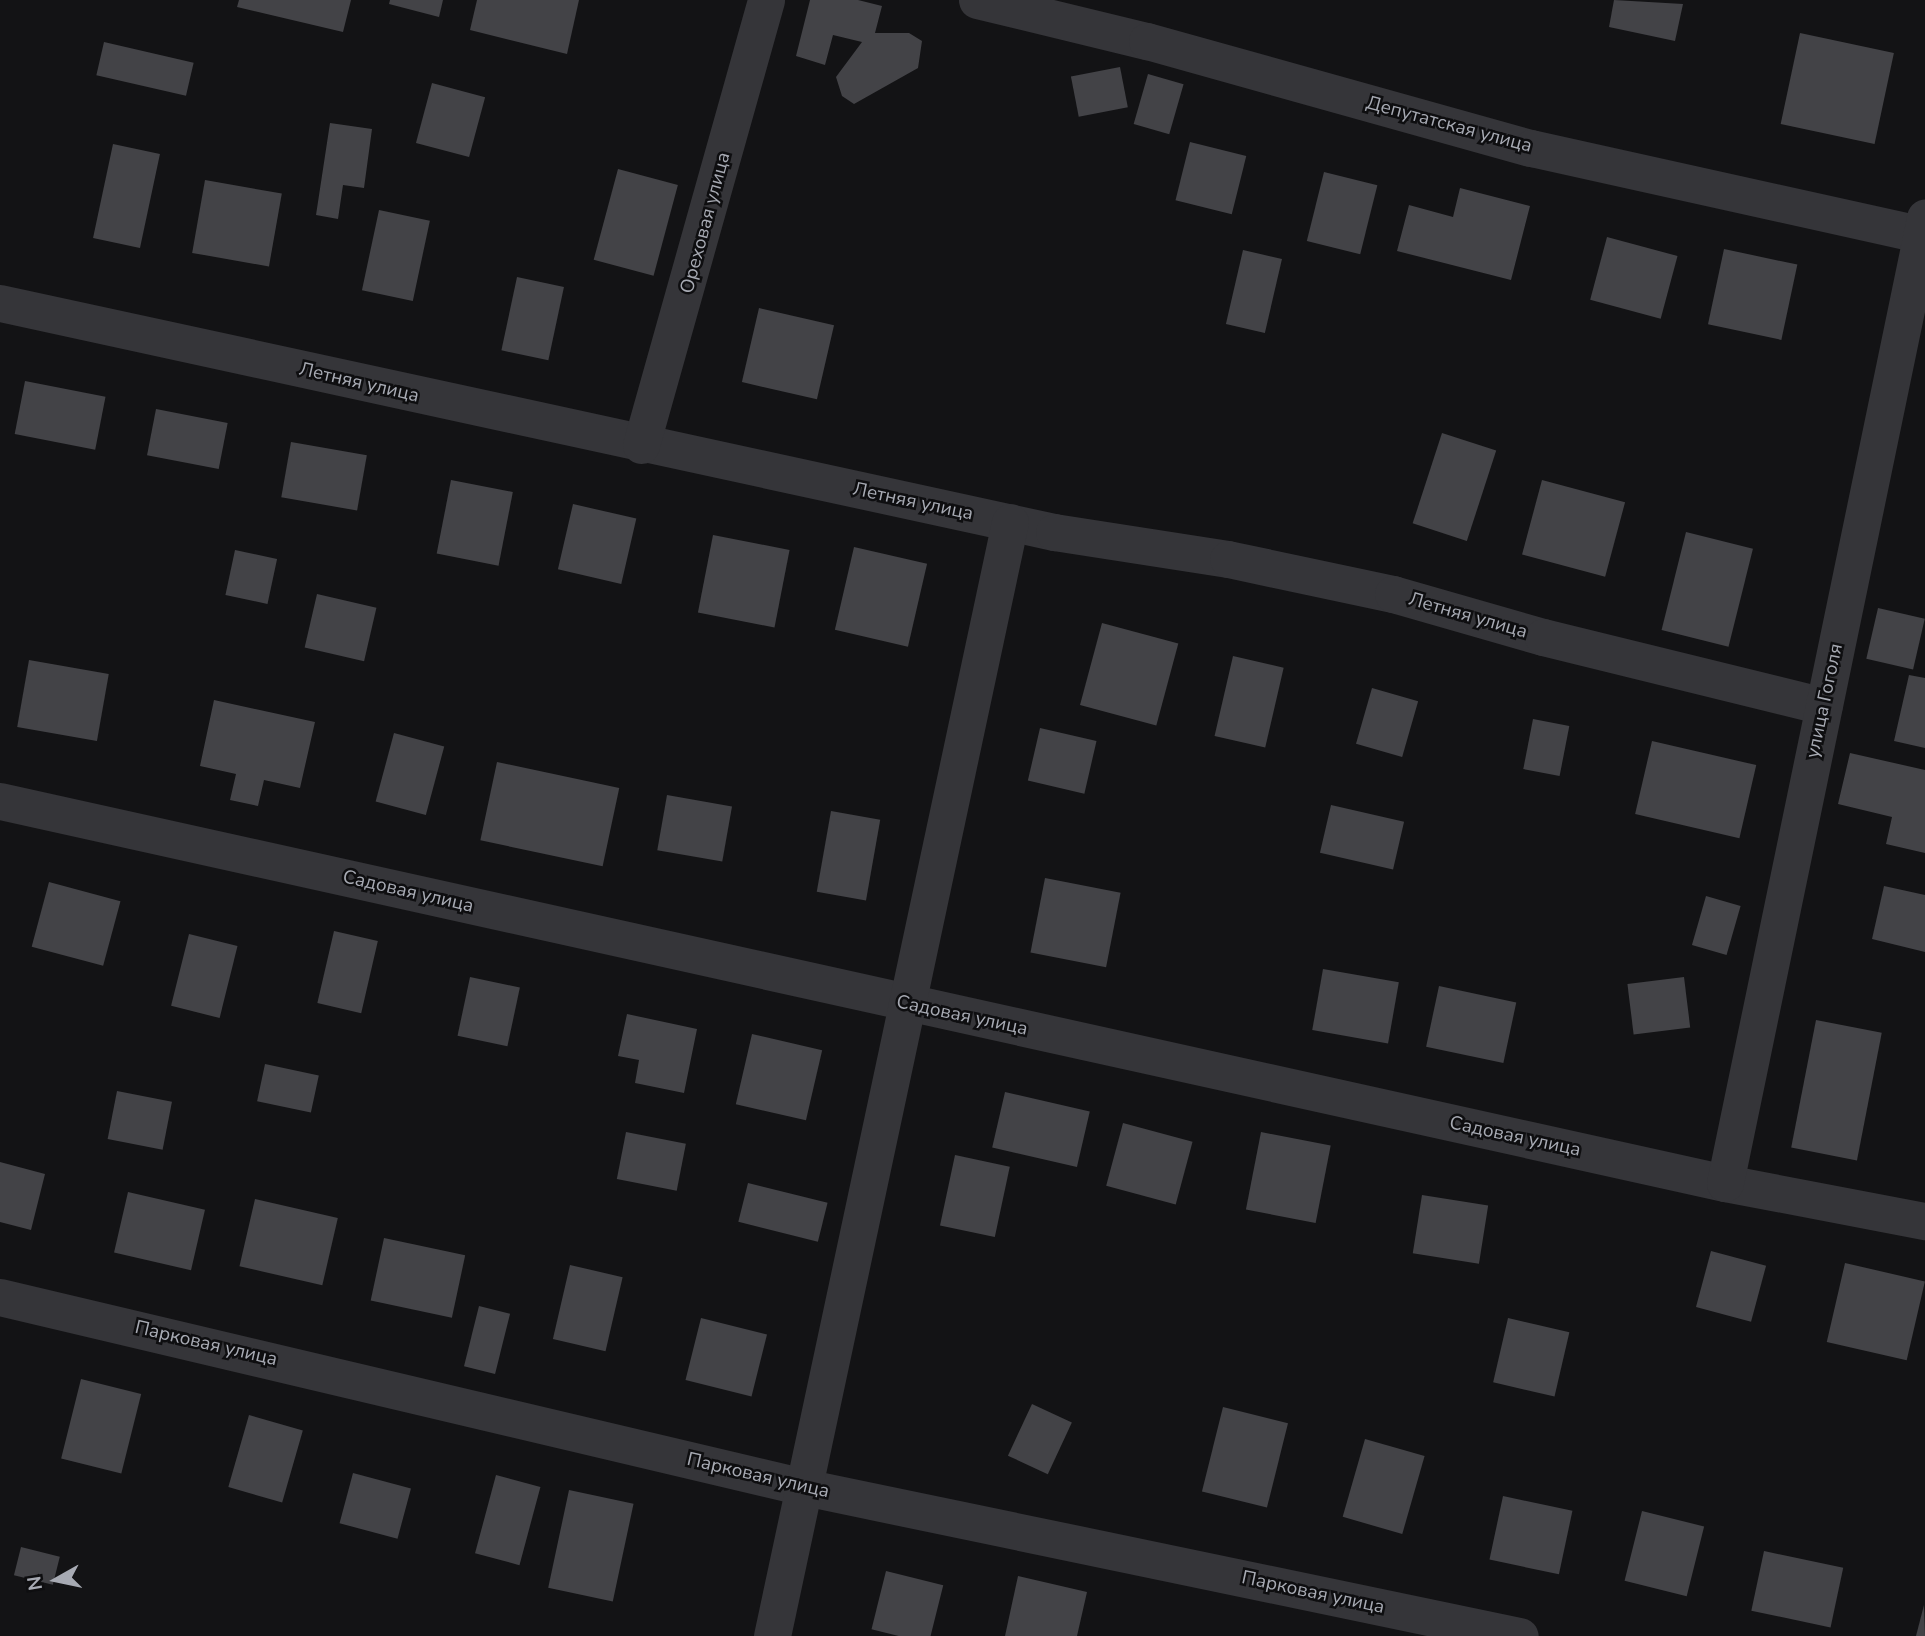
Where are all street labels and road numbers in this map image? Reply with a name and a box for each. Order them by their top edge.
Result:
street label: Депутатская улица [1364,92,1534,158]
street label: Ореховая улица [676,150,736,296]
street label: Летняя улица [297,358,421,408]
street label: Летняя улица [851,478,975,526]
street label: Летняя улица [1406,588,1530,644]
street label: улица Гоголя [1802,642,1848,760]
street label: Садовая улица [340,866,476,918]
street label: Садовая улица [894,991,1030,1041]
street label: Садовая улица [1447,1112,1583,1162]
street label: Парковая улица [133,1317,279,1371]
street label: Парковая улица [685,1449,831,1503]
street label: Парковая улица [1240,1567,1386,1619]

